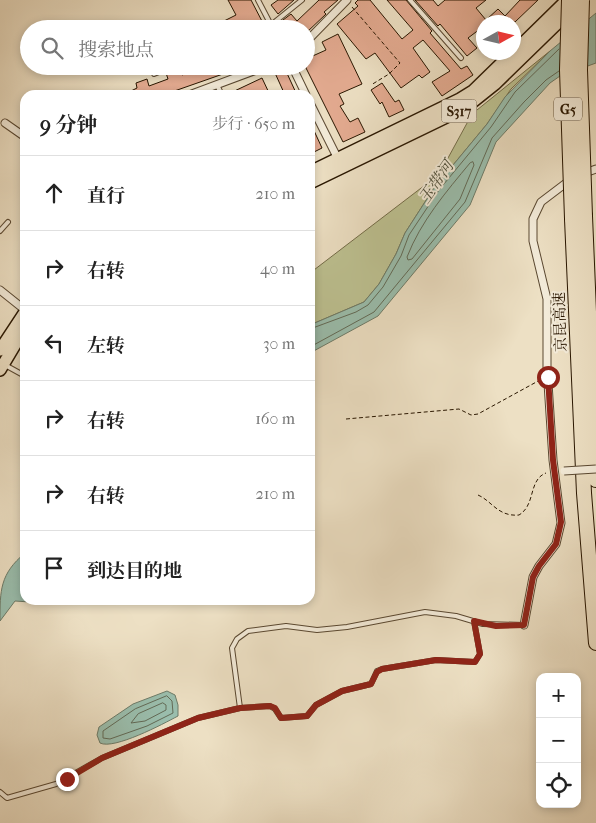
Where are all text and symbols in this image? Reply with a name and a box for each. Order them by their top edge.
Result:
north arrow [476,15,521,60]
search box [20,20,315,75]
icon: search [38,34,66,62]
text: 搜索地点 [78,39,154,61]
road number: G5 [554,98,582,120]
road number: S317 [442,100,476,122]
text: 9 分钟 [40,113,98,137]
text: 步行 · 650 m [212,114,295,133]
water label: 玉带河 [414,154,459,207]
icon: ahead [40,179,68,207]
text: 210 m [256,184,295,203]
text: 直行 [87,185,125,207]
icon: right [40,254,68,282]
text: 40 m [260,259,295,278]
text: 右转 [87,260,125,282]
street label: 京昆高速 [550,292,570,352]
icon: left [40,329,68,357]
text: 30 m [263,334,295,353]
text: 左转 [87,335,125,357]
route start [537,366,560,389]
icon: right [40,404,68,432]
text: 160 m [255,409,295,428]
text: 右转 [87,410,125,432]
icon: right [40,479,68,507]
text: 210 m [256,484,295,503]
text: 右转 [87,485,125,507]
icon: arrive [40,554,68,582]
text: 到达目的地 [87,560,182,582]
map controls [536,673,581,808]
button: + [536,673,581,718]
button: − [536,718,581,763]
button: locate [536,763,581,808]
route end [56,768,79,791]

